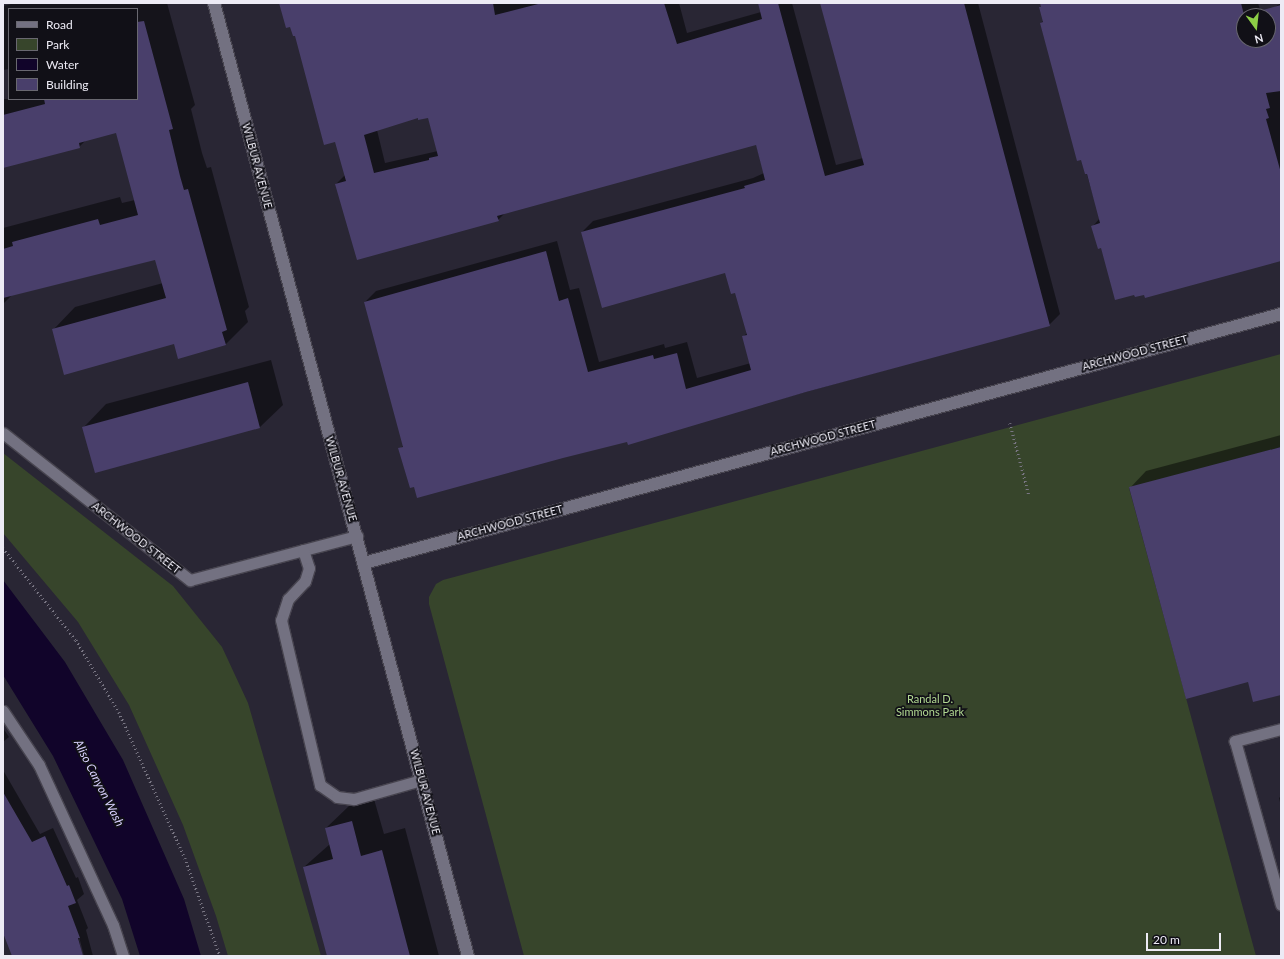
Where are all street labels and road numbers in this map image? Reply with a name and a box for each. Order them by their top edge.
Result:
street label: WILBUR AVENUE [239,122,275,210]
street label: ARCHWOOD STREET [1081,333,1189,373]
street label: ARCHWOOD STREET [769,418,877,458]
street label: WILBUR AVENUE [322,435,360,523]
street label: ARCHWOOD STREET [89,499,183,577]
street label: ARCHWOOD STREET [456,503,564,543]
street label: WILBUR AVENUE [407,748,443,836]

